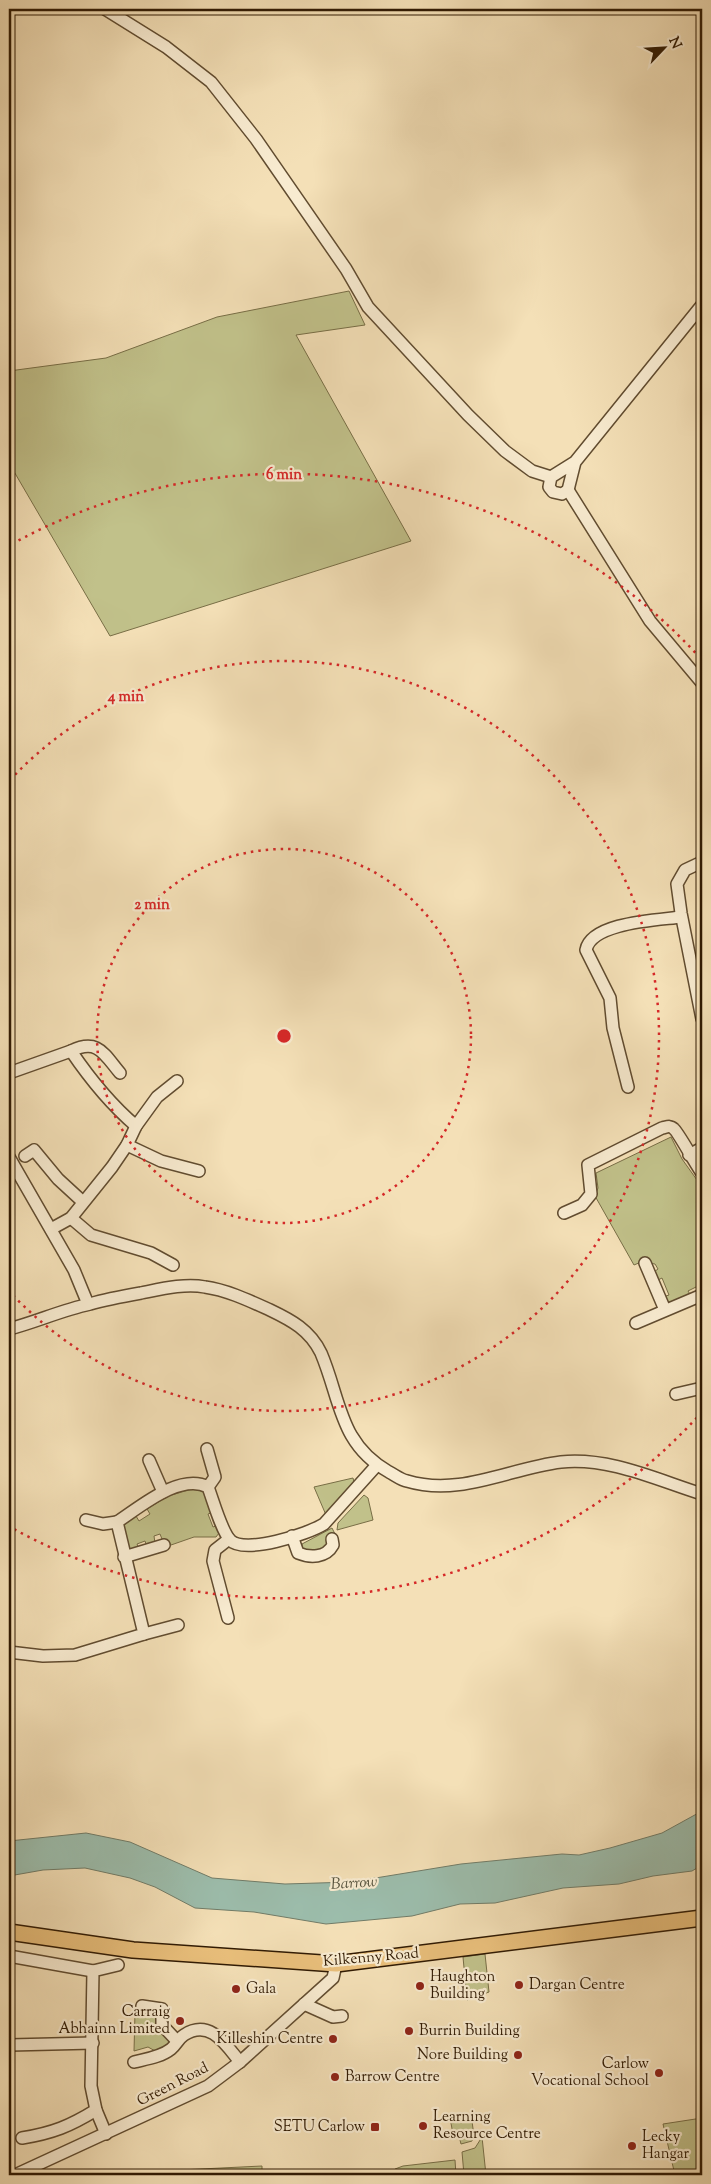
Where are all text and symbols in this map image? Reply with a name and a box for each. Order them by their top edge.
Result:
north arrow [638,22,688,72]
text: N [663,34,685,53]
text: 6 min [266,465,302,486]
text: 4 min [107,687,144,708]
text: 2 min [134,895,170,916]
centre of rings [275,1027,293,1045]
water label: Barrow [330,1871,378,1897]
street label: Kilkenny Road [322,1943,420,1973]
place label: Haughton Building [430,1967,496,2005]
place label: Dargan Centre [529,1975,625,1996]
place label: Gala [246,1979,276,2000]
marker: Dargan Centre [513,1979,525,1991]
marker: Haughton Building [414,1980,426,1992]
marker: Gala [230,1983,242,1995]
place label: Carraig Abhainn Limited [58,2002,171,2040]
marker: Carraig Abhainn Limited [174,2015,186,2027]
place label: Burrin Building [419,2021,520,2042]
marker: Burrin Building [403,2025,415,2037]
place label: Killeshin Centre [217,2029,323,2050]
marker: Killeshin Centre [327,2033,339,2045]
place label: Nore Building [417,2045,508,2066]
marker: Nore Building [512,2049,524,2061]
place label: Carlow Vocational School [531,2054,649,2092]
street label: Green Road [134,2058,213,2112]
place label: Barrow Centre [345,2067,440,2088]
marker: Carlow Vocational School [653,2067,665,2079]
marker: Barrow Centre [329,2071,341,2083]
place label: Learning Resource Centre [433,2107,541,2145]
place label: SETU Carlow [274,2117,365,2138]
marker: Learning Resource Centre [417,2120,429,2132]
marker: SETU Carlow [369,2121,381,2133]
place label: Lecky Hangar [642,2127,690,2165]
marker: Lecky Hangar [626,2140,638,2152]

